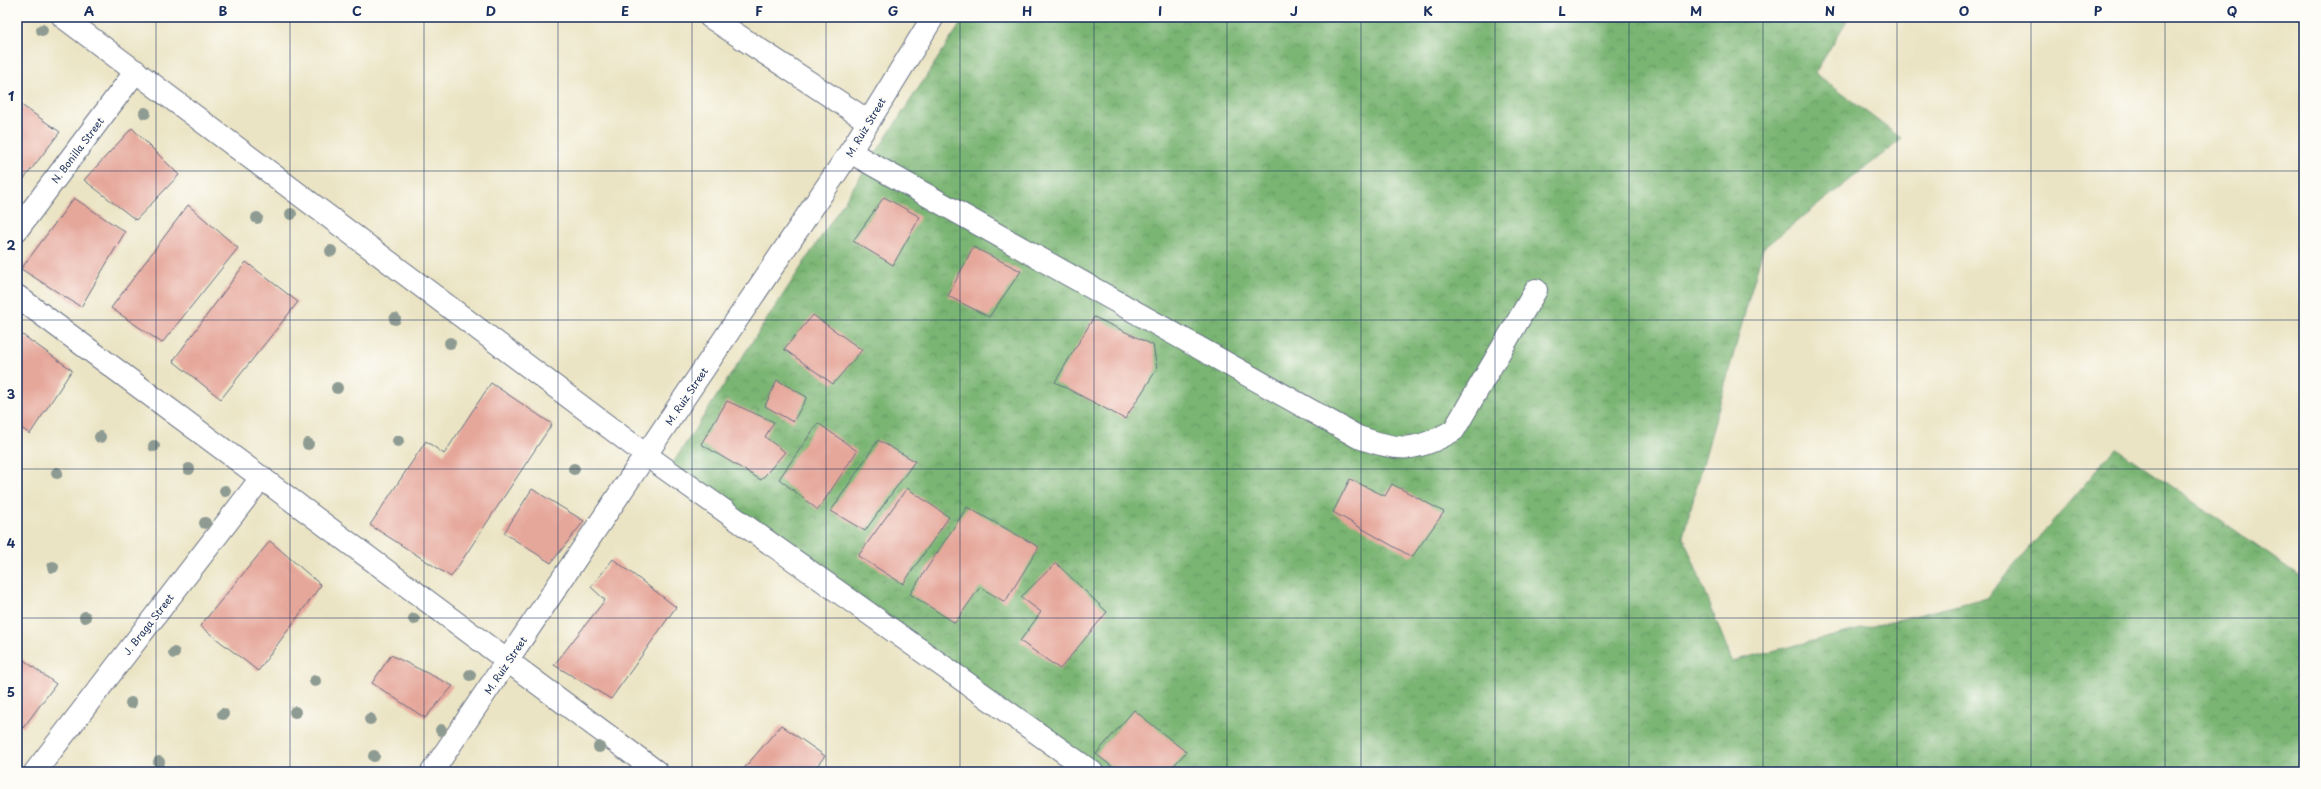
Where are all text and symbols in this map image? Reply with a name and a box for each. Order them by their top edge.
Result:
text: A [84,1,94,20]
text: B [219,1,228,20]
text: C [352,1,362,20]
text: D [486,1,496,20]
text: E [621,1,629,20]
text: F [755,1,763,20]
text: G [888,1,898,20]
text: H [1022,1,1032,20]
text: I [1158,1,1162,20]
text: J [1290,1,1298,20]
text: K [1423,1,1433,20]
text: L [1558,1,1566,20]
text: M [1690,1,1702,20]
text: N [1825,1,1835,20]
text: O [1959,1,1969,20]
text: P [2094,1,2103,20]
text: Q [2227,1,2237,20]
text: 1 [8,86,14,105]
street label: M. Ruiz Street [841,94,889,160]
street label: N. Bonilla Street [47,114,107,186]
text: 2 [6,235,16,254]
street label: M. Ruiz Street [661,364,711,428]
text: 3 [7,384,16,403]
text: 4 [7,533,16,552]
street label: J. Braga Street [119,590,177,658]
street label: M. Ruiz Street [480,633,530,697]
text: 5 [7,682,15,701]

